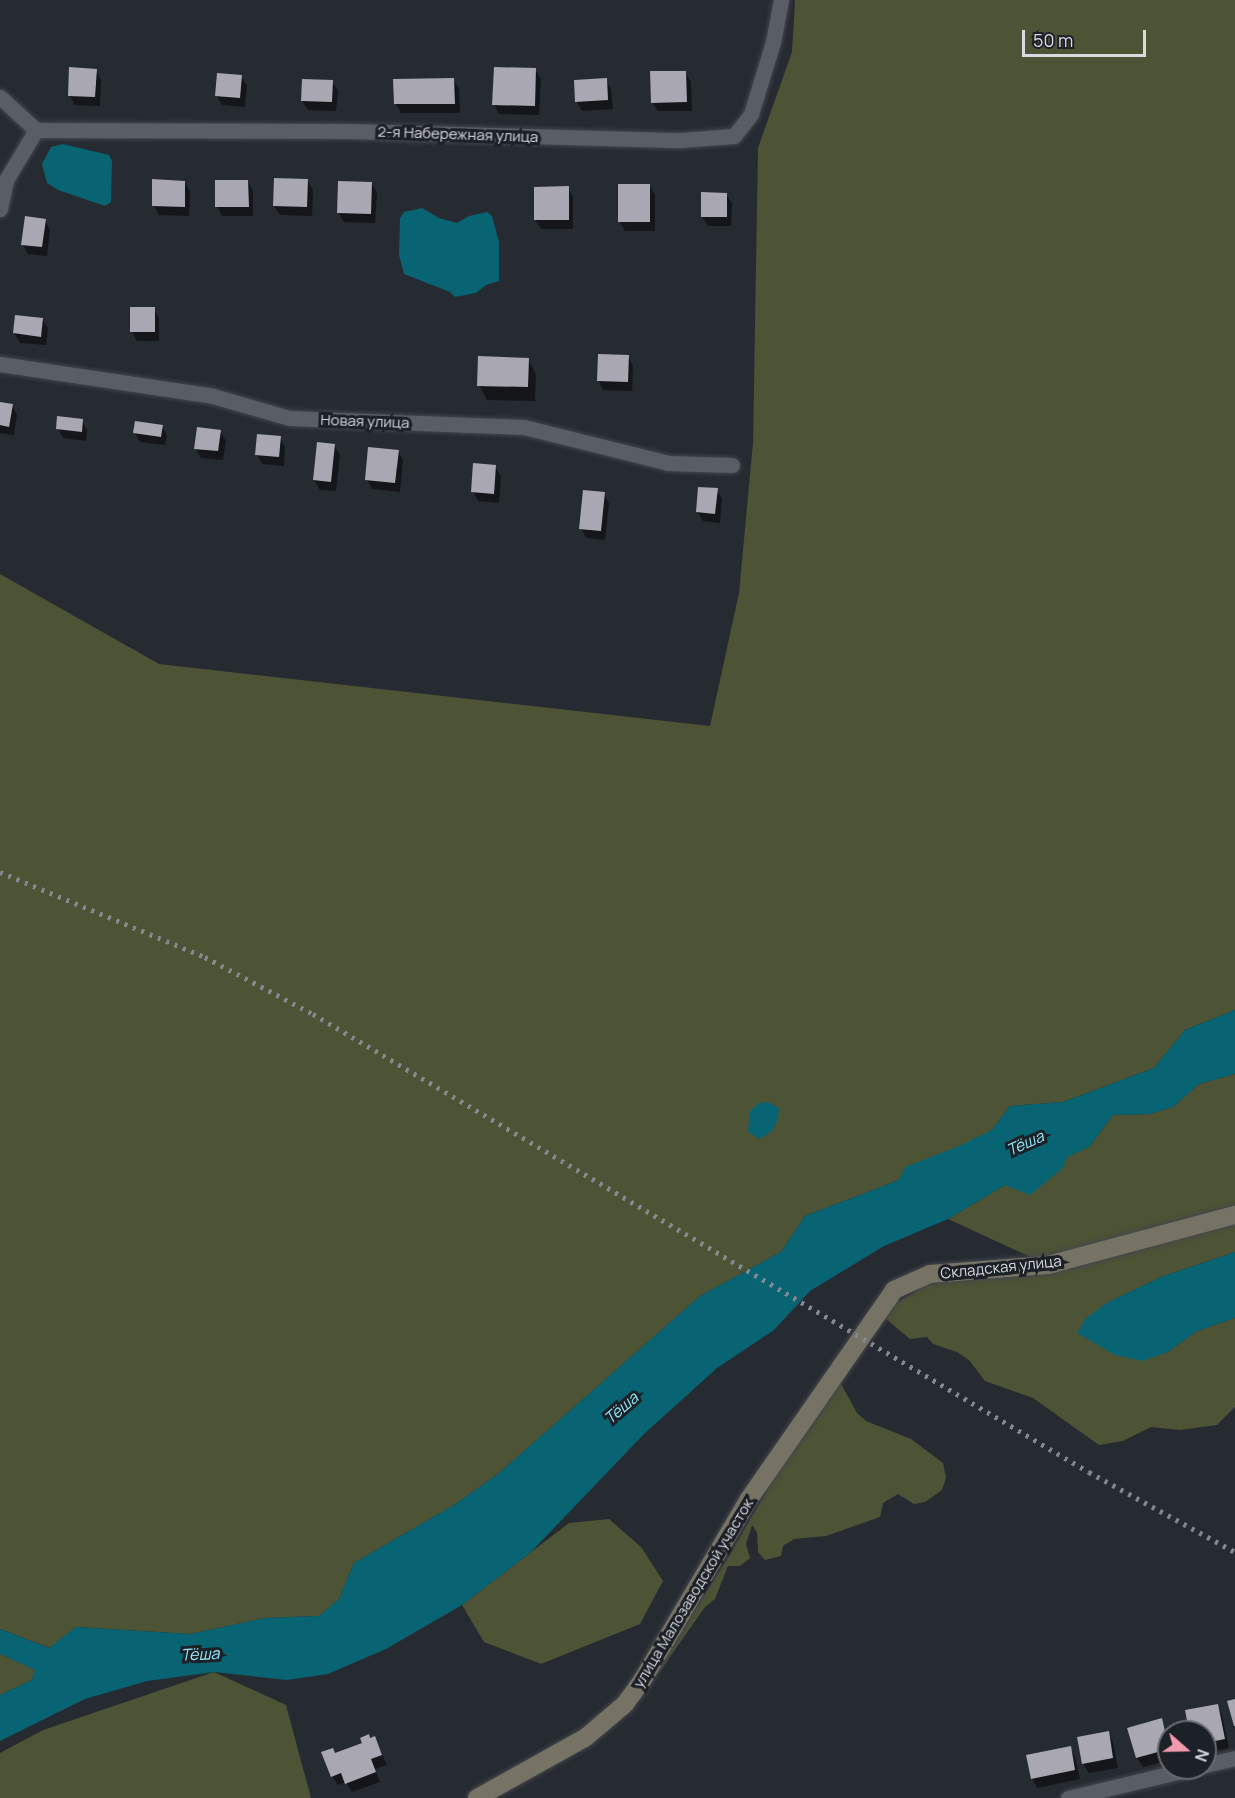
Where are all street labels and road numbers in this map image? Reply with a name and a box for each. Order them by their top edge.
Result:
street label: 2-я Набережная улица [377,122,539,146]
street label: Новая улица [320,410,410,432]
street label: Складская улица [940,1252,1062,1282]
street label: улица Малозаводской участок [629,1495,757,1691]

